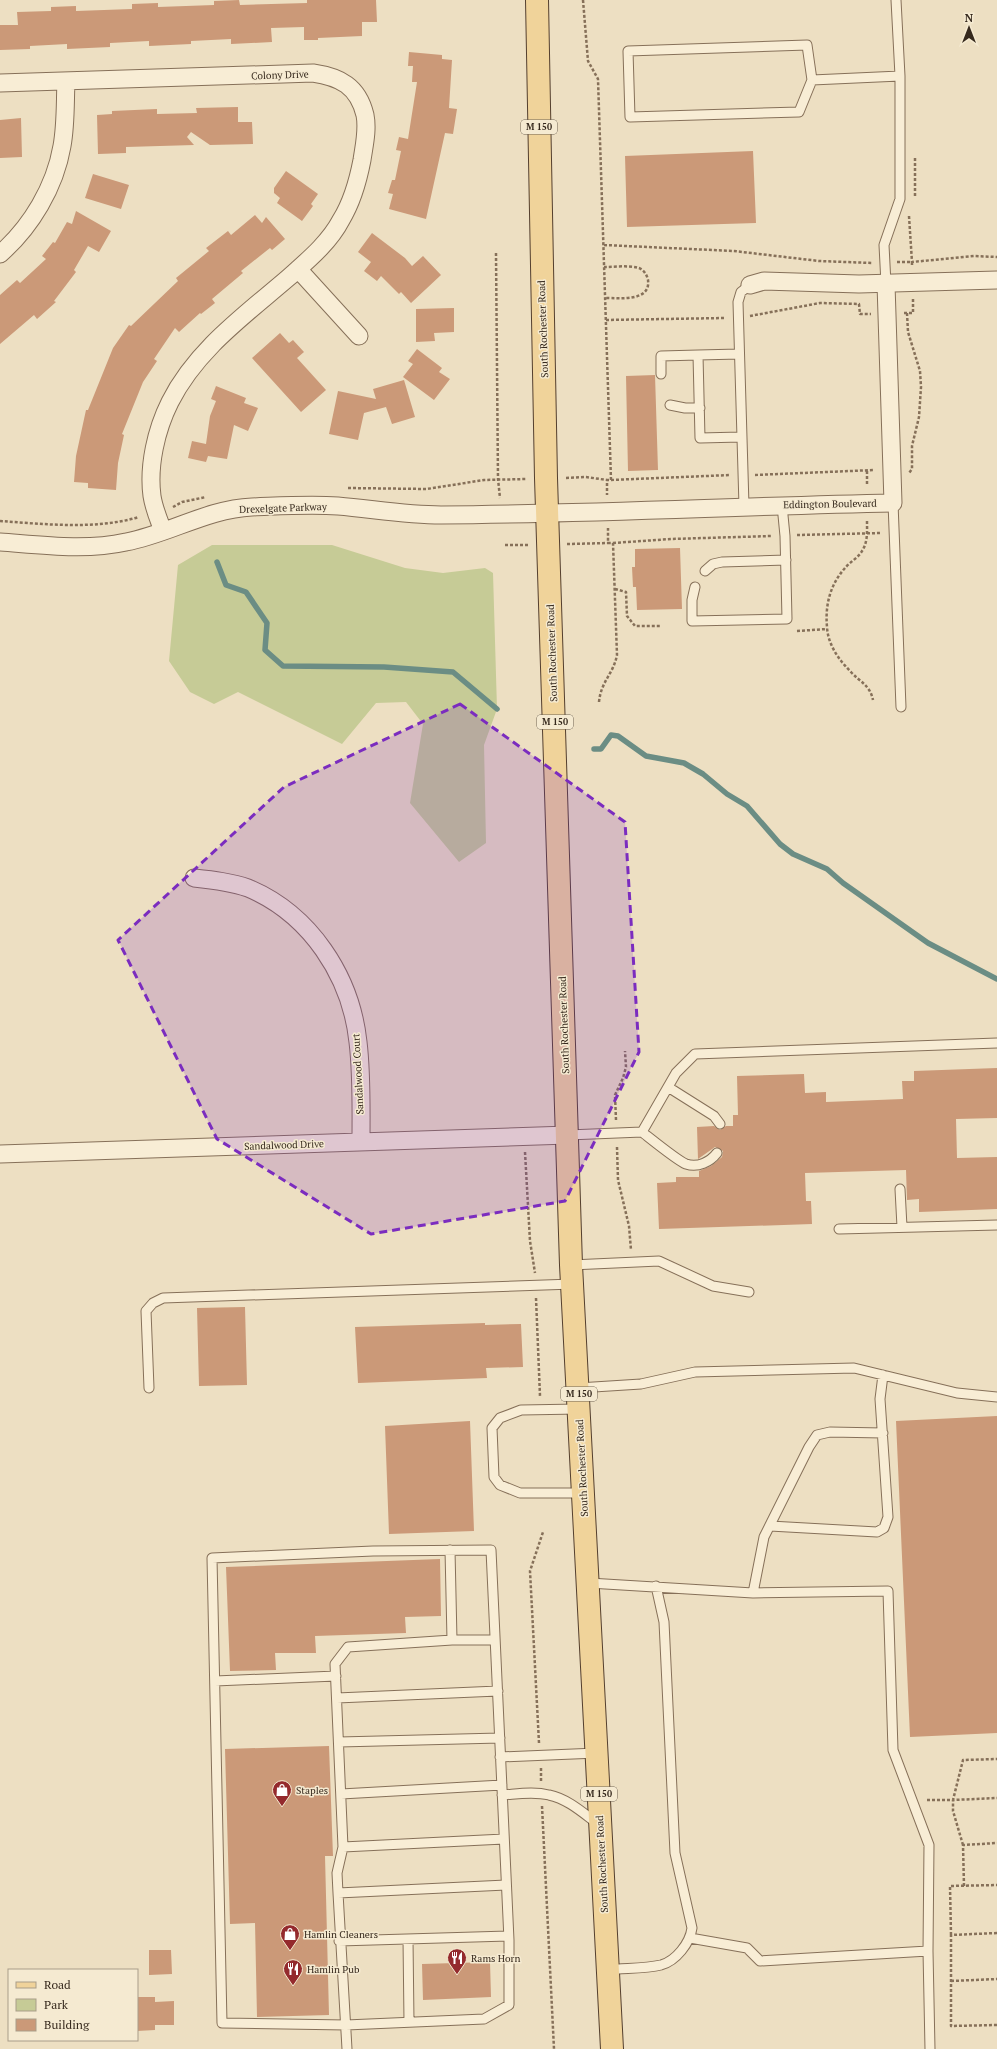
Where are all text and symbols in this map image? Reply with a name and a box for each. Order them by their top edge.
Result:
north arrow [949,8,989,48]
text: N [965,11,974,25]
street label: Colony Drive [251,67,309,83]
road number: M 150 [521,120,557,134]
street label: South Rochester Road [535,280,551,378]
street label: Eddington Boulevard [783,497,877,511]
street label: Drexelgate Parkway [239,500,328,516]
street label: South Rochester Road [544,604,560,702]
road number: M 150 [537,715,573,729]
street label: South Rochester Road [556,976,572,1074]
street label: Sandalwood Court [349,1033,367,1115]
street label: Sandalwood Drive [244,1137,324,1153]
road number: M 150 [561,1387,597,1401]
street label: South Rochester Road [573,1418,591,1517]
shop icon: Staples [271,1779,293,1807]
place label: Staples [296,1784,328,1797]
road number: M 150 [581,1787,617,1801]
street label: South Rochester Road [593,1814,611,1913]
shop icon: Hamlin Cleaners [279,1923,301,1951]
place label: Hamlin Cleaners [304,1928,378,1941]
restaurant icon: Rams Horn [446,1947,468,1975]
place label: Rams Horn [471,1952,520,1965]
restaurant icon: Hamlin Pub [282,1958,304,1986]
place label: Hamlin Pub [307,1963,360,1976]
legend [8,1969,138,2041]
text: Road [44,1977,71,1992]
text: Park [44,1997,69,2012]
text: Building [44,2017,90,2032]

